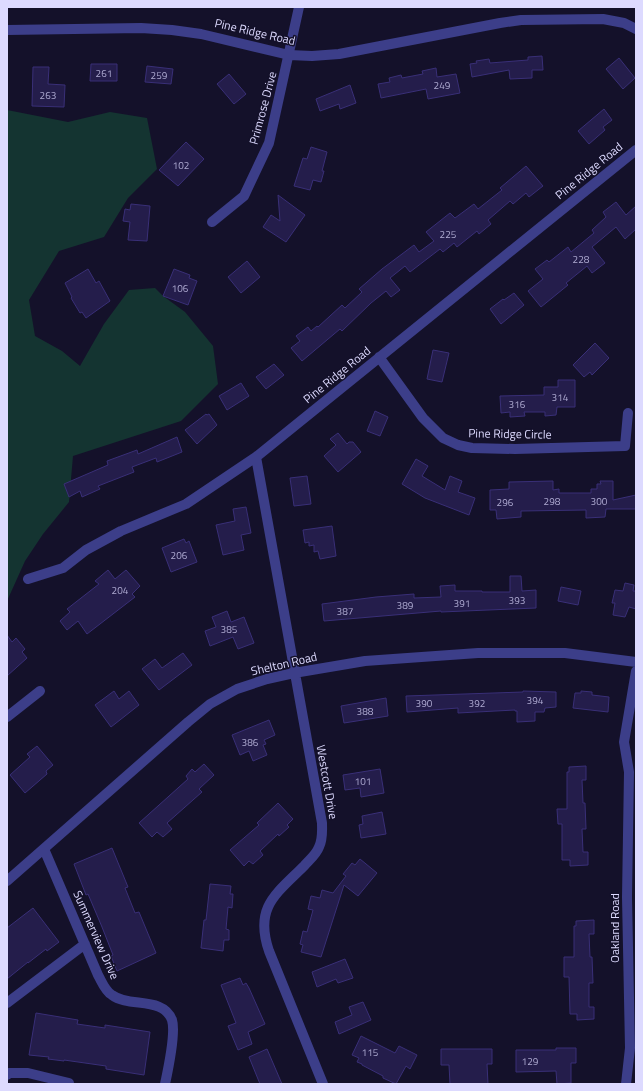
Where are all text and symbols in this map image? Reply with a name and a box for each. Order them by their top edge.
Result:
street label: Pine Ridge Road [213,13,297,50]
house number: 261 [96,66,112,81]
house number: 259 [151,68,168,83]
street label: Primrose Drive [244,69,281,146]
house number: 249 [434,78,451,93]
house number: 263 [40,88,56,103]
street label: Pine Ridge Road [551,137,627,204]
house number: 102 [173,158,189,173]
house number: 225 [440,227,457,242]
house number: 228 [573,252,590,267]
house number: 106 [172,281,189,296]
street label: Pine Ridge Road [299,341,375,408]
house number: 314 [552,390,569,405]
house number: 316 [509,397,526,412]
street label: Pine Ridge Circle [468,423,552,444]
house number: 298 [544,494,561,509]
house number: 300 [591,494,608,509]
house number: 296 [497,495,514,510]
house number: 206 [171,548,188,563]
house number: 204 [112,583,129,598]
house number: 393 [509,593,525,608]
house number: 391 [454,596,470,611]
house number: 389 [397,598,414,613]
house number: 387 [337,604,353,619]
house number: 385 [221,622,238,637]
street label: Shelton Road [249,647,319,680]
house number: 394 [527,693,544,708]
house number: 390 [416,696,433,711]
house number: 392 [469,696,485,711]
house number: 388 [357,704,374,719]
house number: 386 [242,735,259,750]
street label: Westcott Drive [312,743,343,821]
house number: 101 [355,774,371,789]
street label: Summerview Drive [68,887,125,982]
street label: Oakland Road [605,893,624,963]
house number: 115 [362,1045,379,1060]
house number: 129 [522,1054,539,1069]

